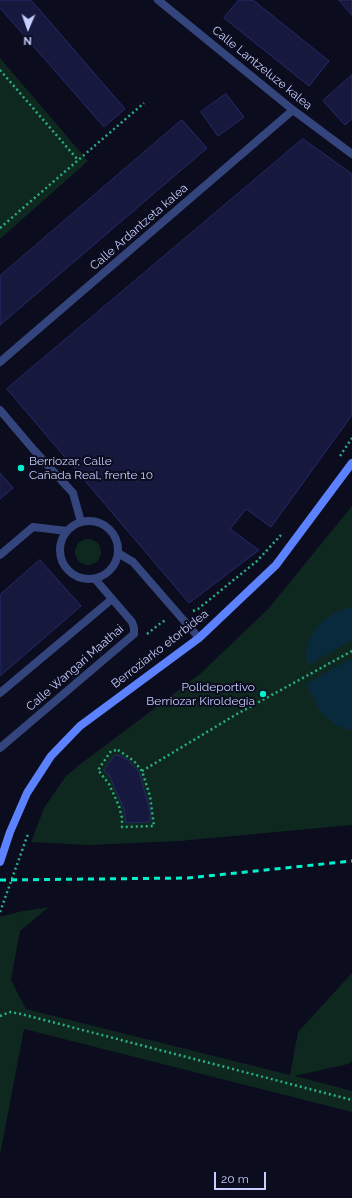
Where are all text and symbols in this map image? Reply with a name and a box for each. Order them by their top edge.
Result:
north arrow [8,8,48,48]
street label: Calle Lantzeluze kalea [209,23,315,113]
text: N [23,34,32,47]
street label: Calle Ardantzeta kalea [87,181,191,273]
place label: Berriozar, Calle Cañada Real, frente 10 [29,454,153,482]
marker: Berriozar, Calle Cañada Real, frente 10 [16,463,26,473]
street label: Berroziarko etorbidea [109,607,211,691]
street label: Calle Wangari Maathai [23,622,127,714]
place label: Polideportivo Berriozar Kiroldegia [146,680,255,708]
marker: Polideportivo Berriozar Kiroldegia [258,689,268,699]
scale bar [216,1164,268,1190]
text: 20 m [221,1172,249,1186]

